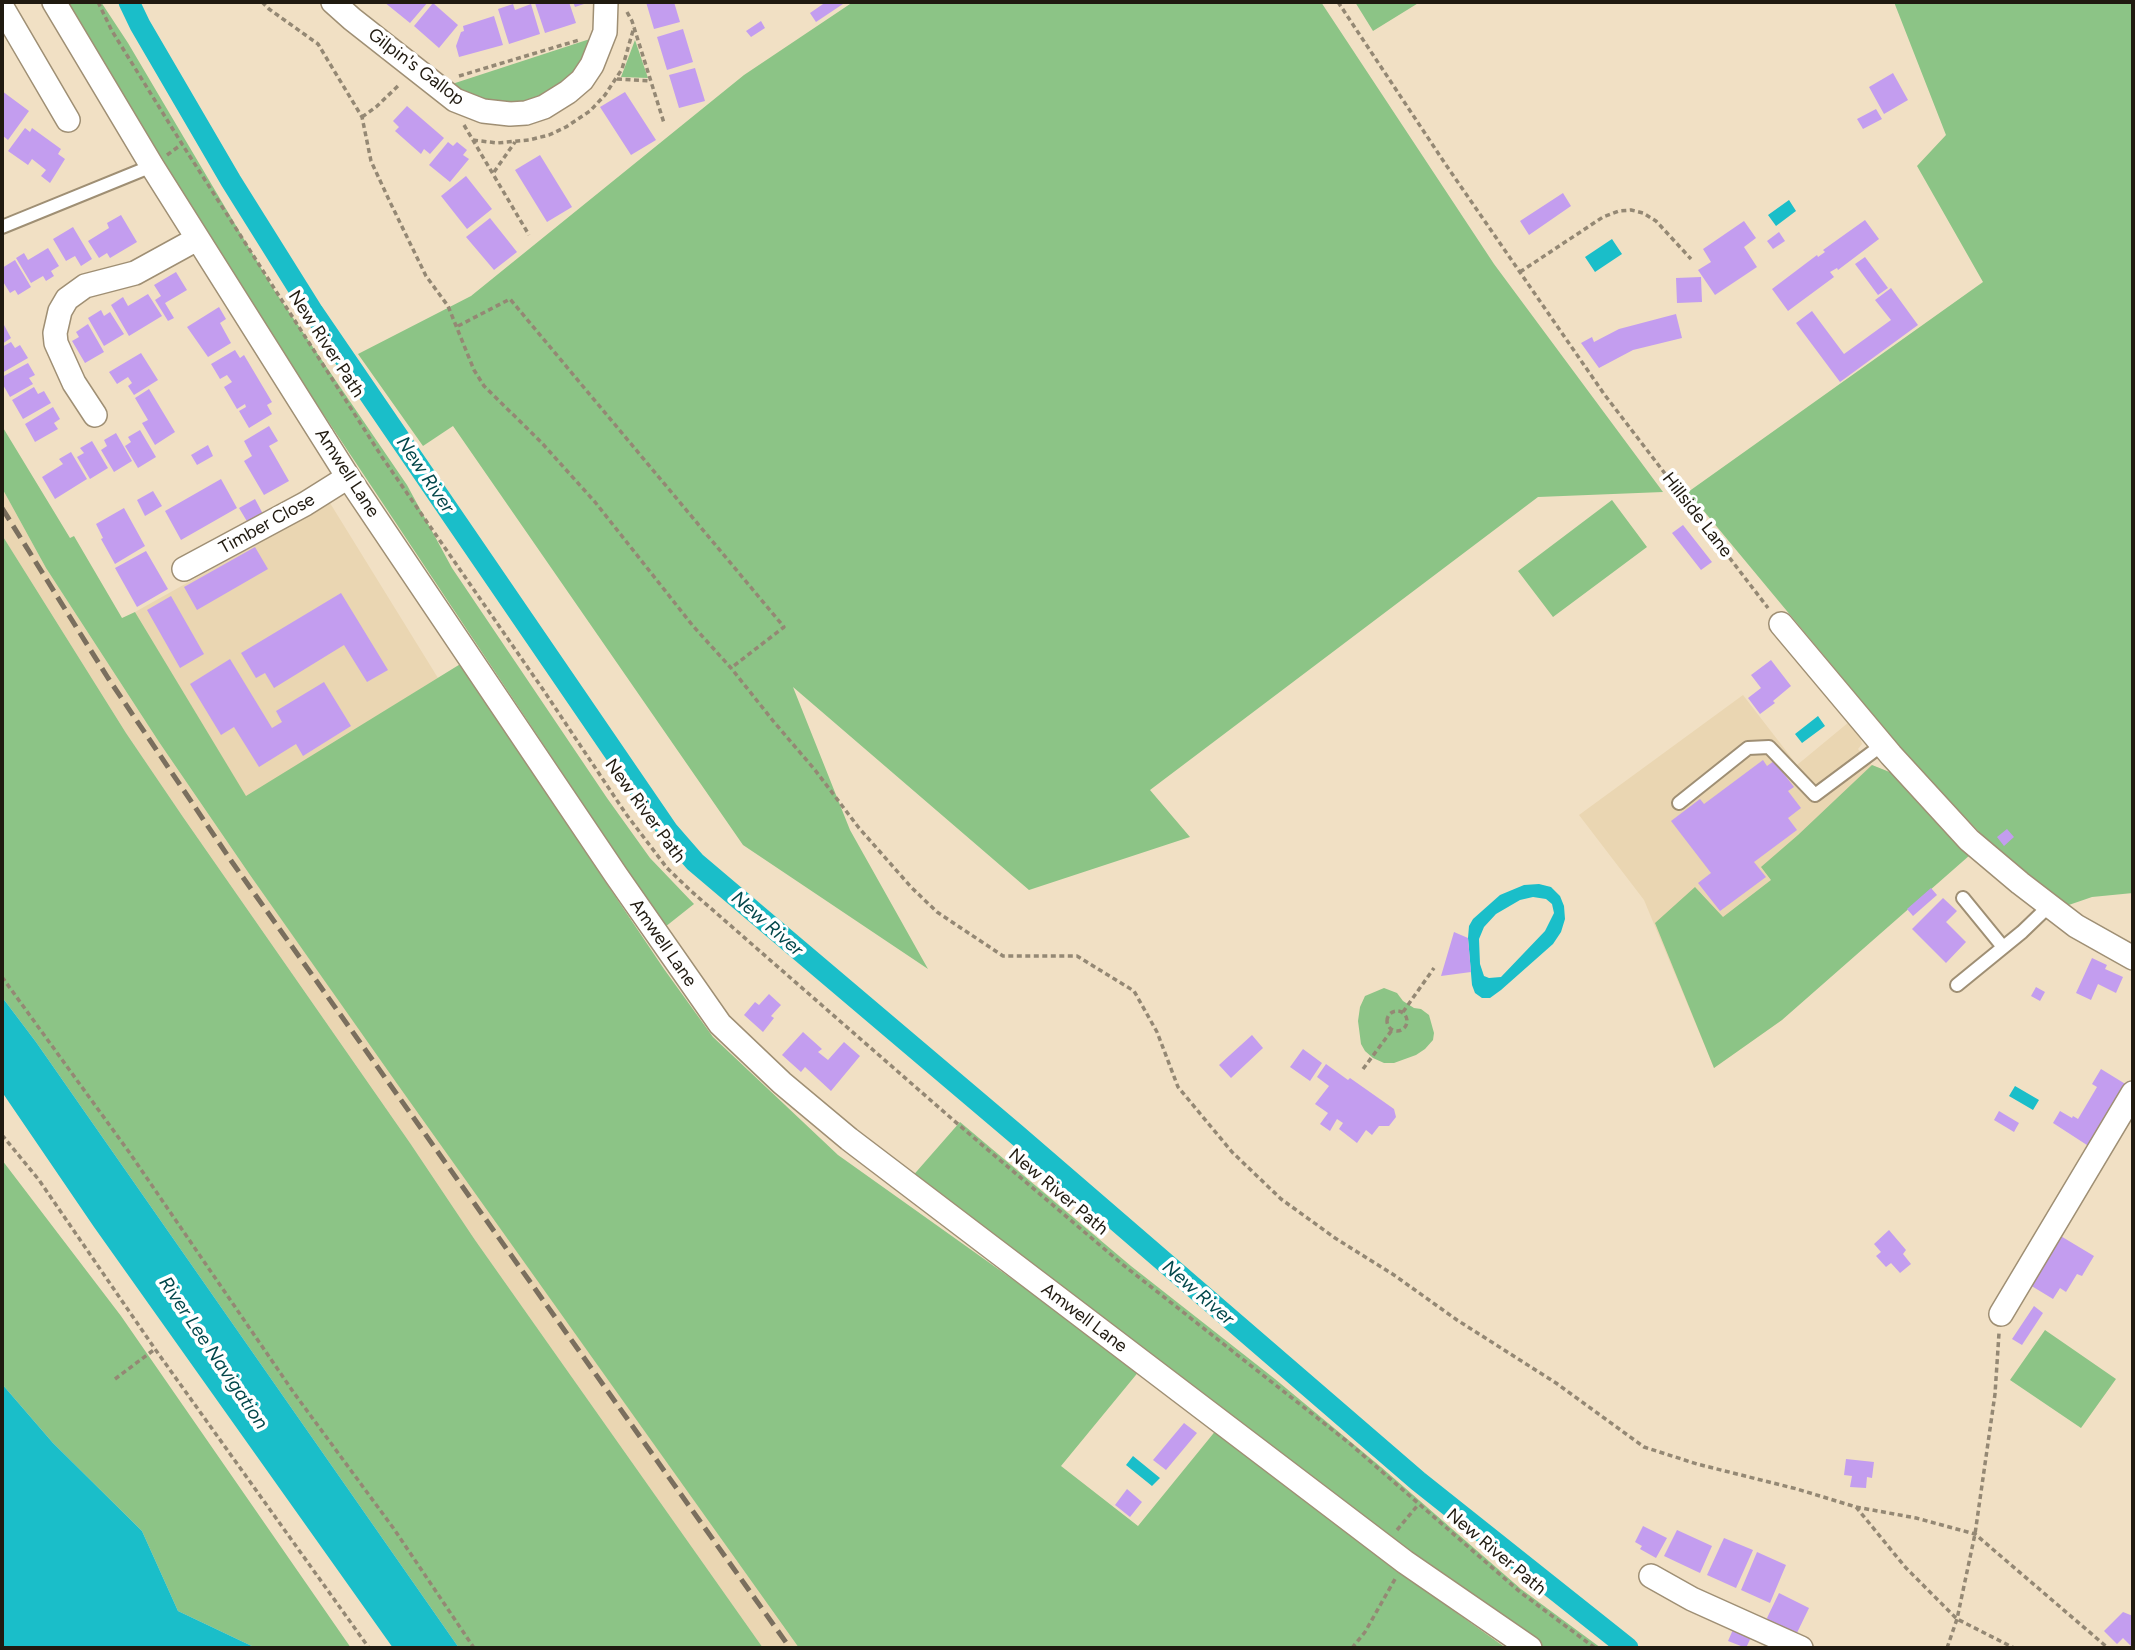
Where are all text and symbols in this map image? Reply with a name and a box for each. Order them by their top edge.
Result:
street label: Gilpin's Gallop [364,24,468,110]
street label: New River Path [283,286,369,402]
street label: Amwell Lane [310,424,384,522]
water label: New River [391,432,459,518]
street label: Hillside Lane [1657,468,1737,562]
street label: Timber Close [215,489,319,559]
street label: New River Path [600,755,690,867]
water label: New River [726,887,808,961]
street label: Amwell Lane [625,895,701,991]
street label: New River Path [1004,1144,1112,1240]
water label: New River [1157,1256,1239,1330]
water label: River Lee Navigation [154,1273,272,1433]
street label: Amwell Lane [1037,1279,1131,1357]
street label: New River Path [1442,1504,1550,1600]

